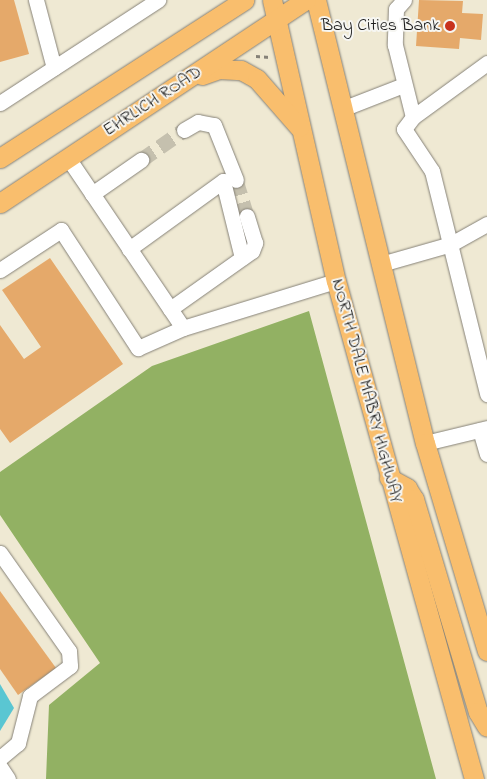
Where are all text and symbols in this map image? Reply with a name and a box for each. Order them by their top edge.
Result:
place label: Bay Cities Bank [321,15,440,37]
marker: Bay Cities Bank [444,20,456,32]
street label: EHRLICH ROAD [100,62,206,142]
street label: NORTH DALE MABRY HIGHWAY [326,277,406,505]

